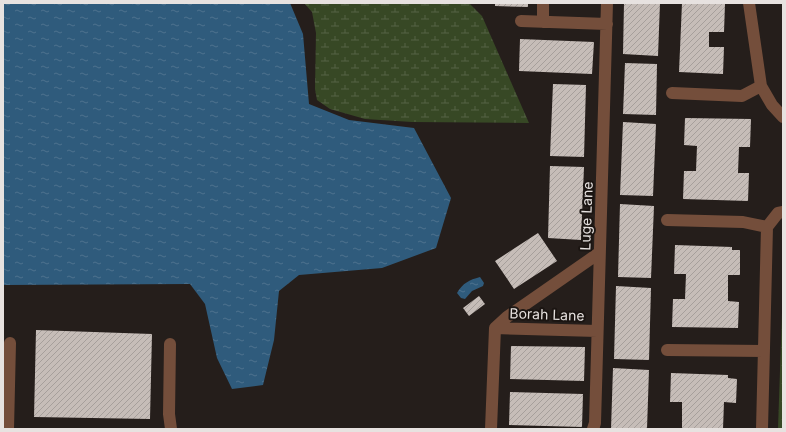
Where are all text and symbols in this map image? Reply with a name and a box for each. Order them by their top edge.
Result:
street label: Luge Lane [576,181,596,251]
street label: Borah Lane [509,304,585,324]

